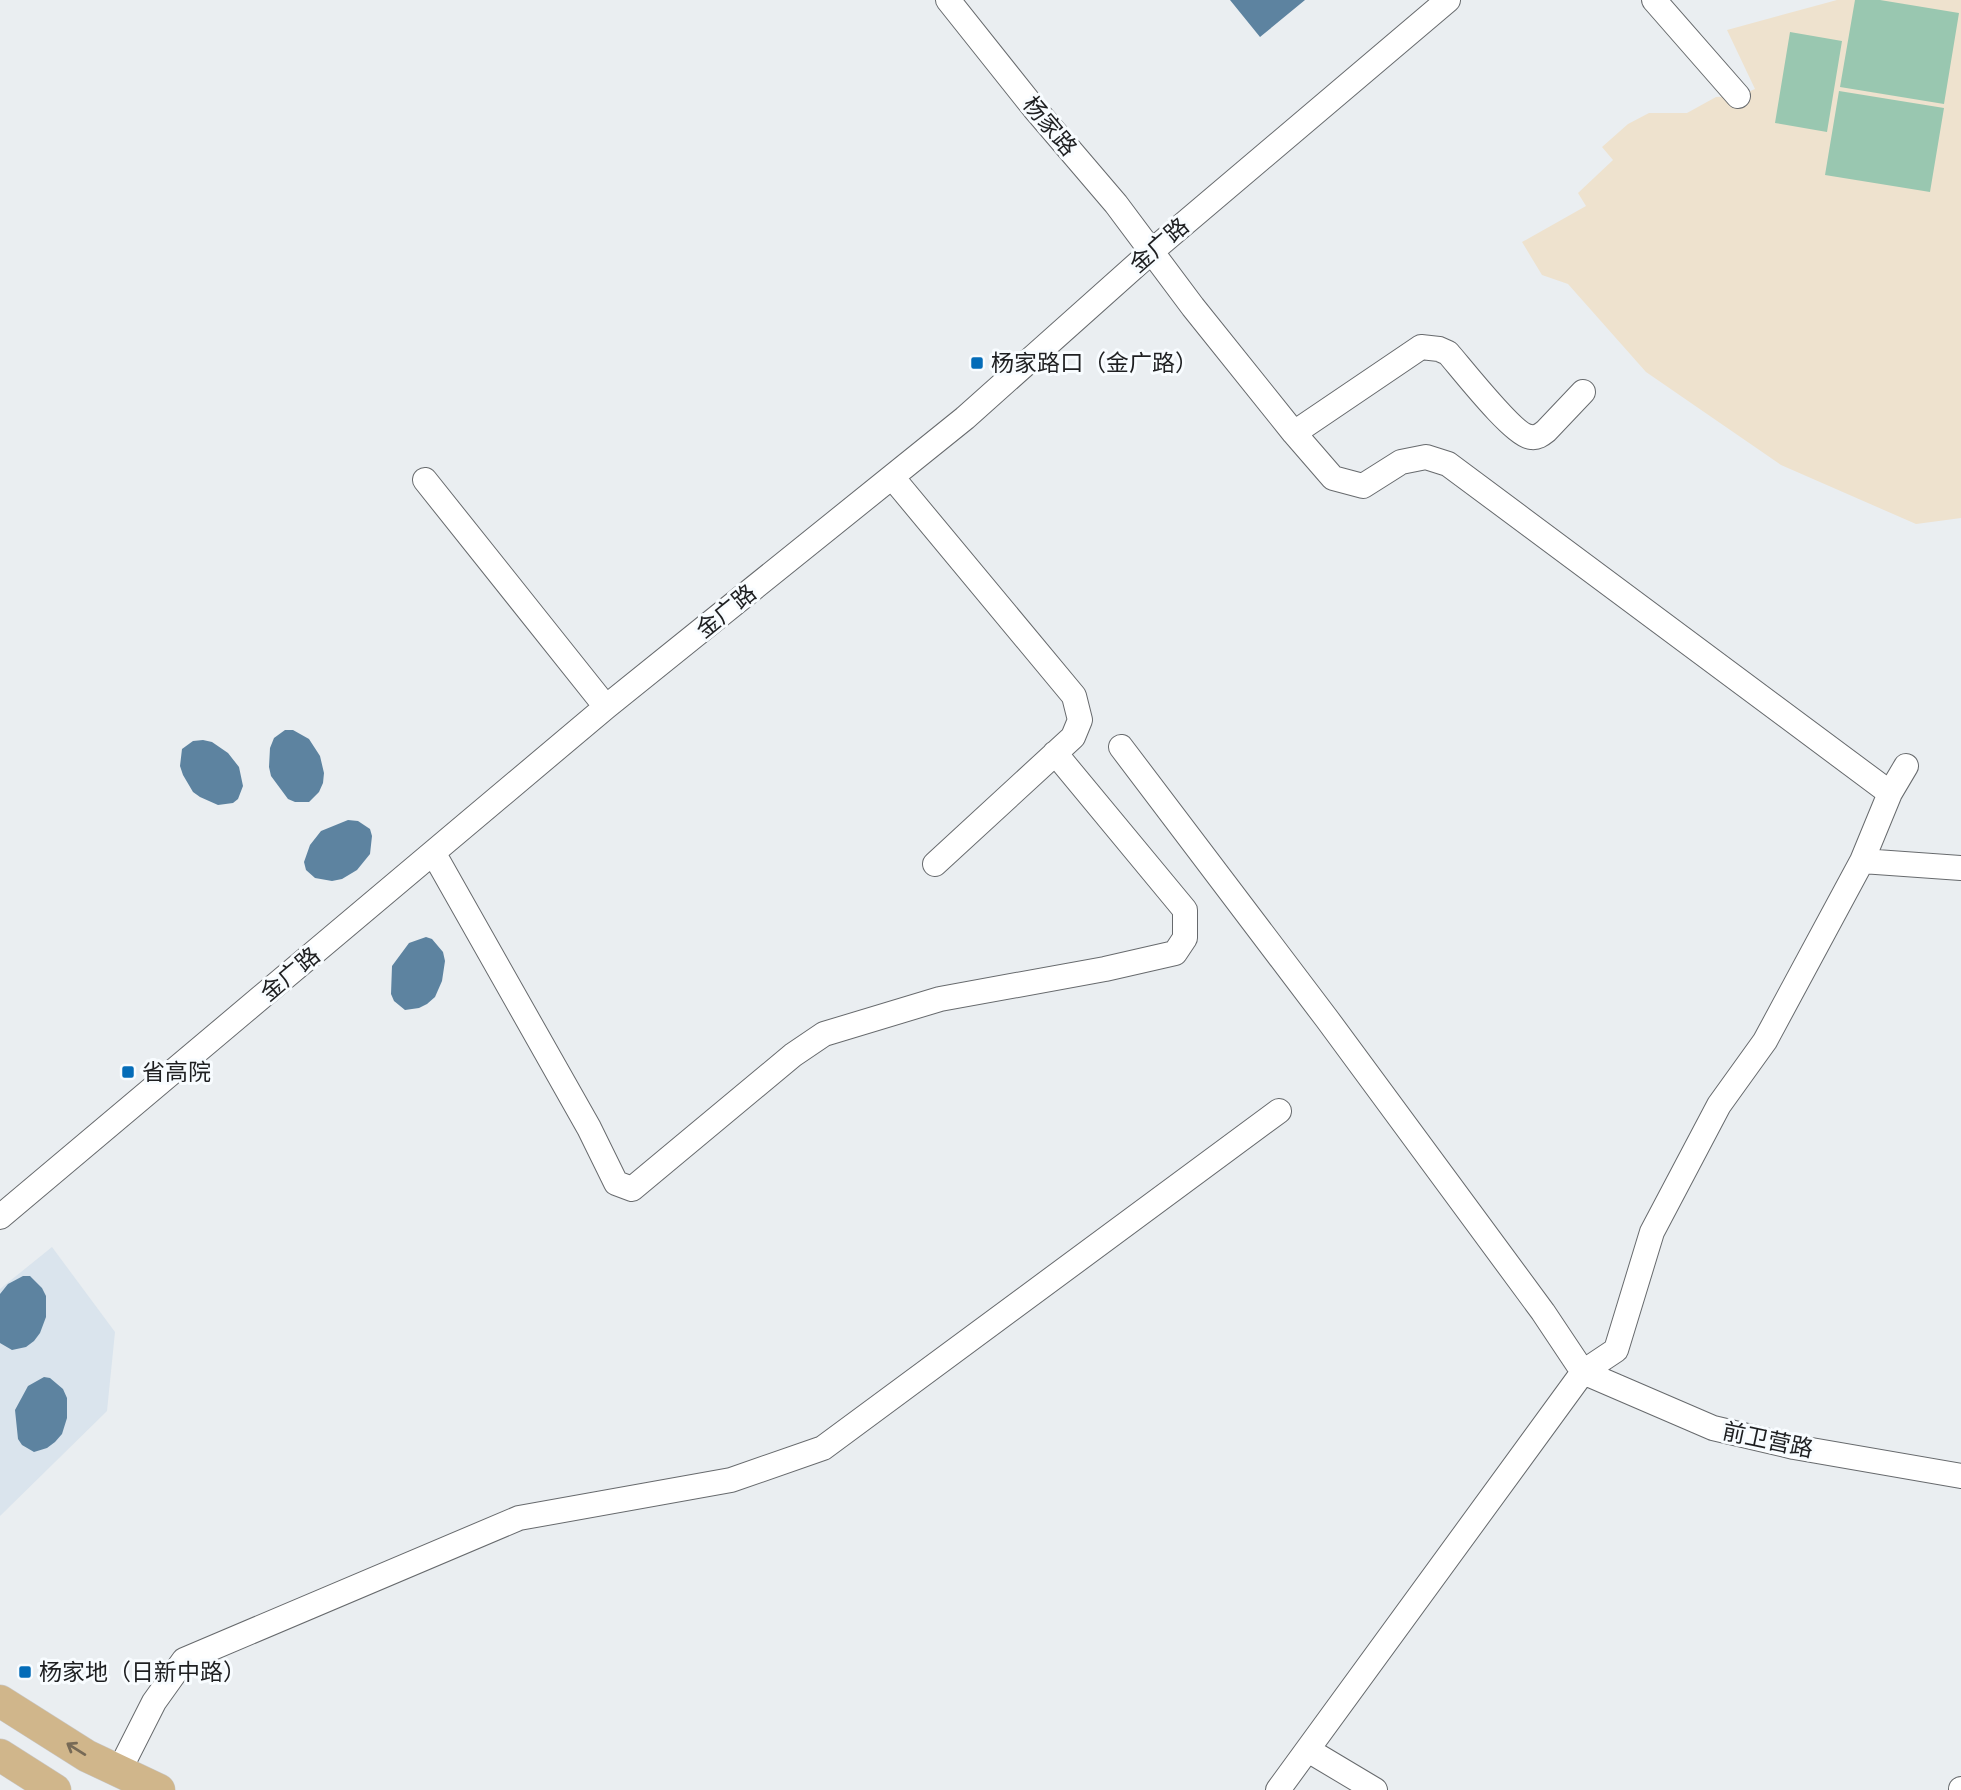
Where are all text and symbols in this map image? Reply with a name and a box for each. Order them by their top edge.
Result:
street label: 杨家路 [1017,91,1082,161]
street label: 金广路 [1124,213,1194,278]
place label: 杨家路口（金广路） [991,350,1198,377]
marker: 杨家路口（金广路） [969,355,985,371]
street label: 金广路 [691,579,762,644]
street label: 金广路 [255,942,325,1007]
place label: 省高院 [142,1059,211,1086]
marker: 省高院 [120,1064,136,1080]
street label: 前卫营路 [1720,1418,1816,1463]
place label: 杨家地（日新中路） [39,1659,246,1686]
marker: 杨家地（日新中路） [17,1664,33,1680]
one-way arrow [67,1741,86,1756]

